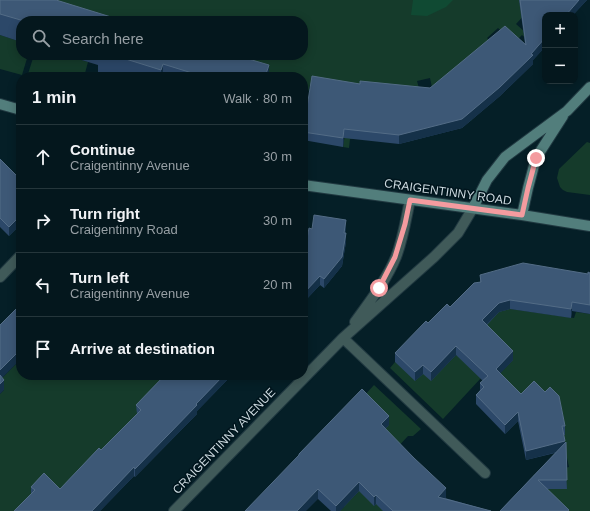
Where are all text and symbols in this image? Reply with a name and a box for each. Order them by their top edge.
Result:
map controls [542,12,578,84]
button: + [542,12,578,48]
search box [16,16,308,60]
icon: search [30,27,52,49]
text: Search here [62,30,144,47]
button: − [542,48,578,84]
text: 1 min [32,88,76,107]
text: Walk · 80 m [223,91,292,106]
text: Continue [70,141,135,158]
icon: ahead [32,146,54,168]
text: 30 m [263,149,292,164]
route end [527,149,545,167]
text: Craigentinny Avenue [70,158,190,173]
street label: CRAIGENTINNY ROAD [383,176,513,208]
text: Turn right [70,205,140,222]
icon: right [32,210,54,232]
text: 30 m [263,213,292,228]
text: Craigentinny Road [70,222,178,237]
text: Turn left [70,269,129,286]
icon: left [32,274,54,296]
text: 20 m [263,277,292,292]
route start [370,279,388,297]
text: Craigentinny Avenue [70,286,190,301]
icon: arrive [32,338,54,360]
text: Arrive at destination [70,340,215,357]
street label: CRAIGENTINNY AVENUE [170,385,278,497]

